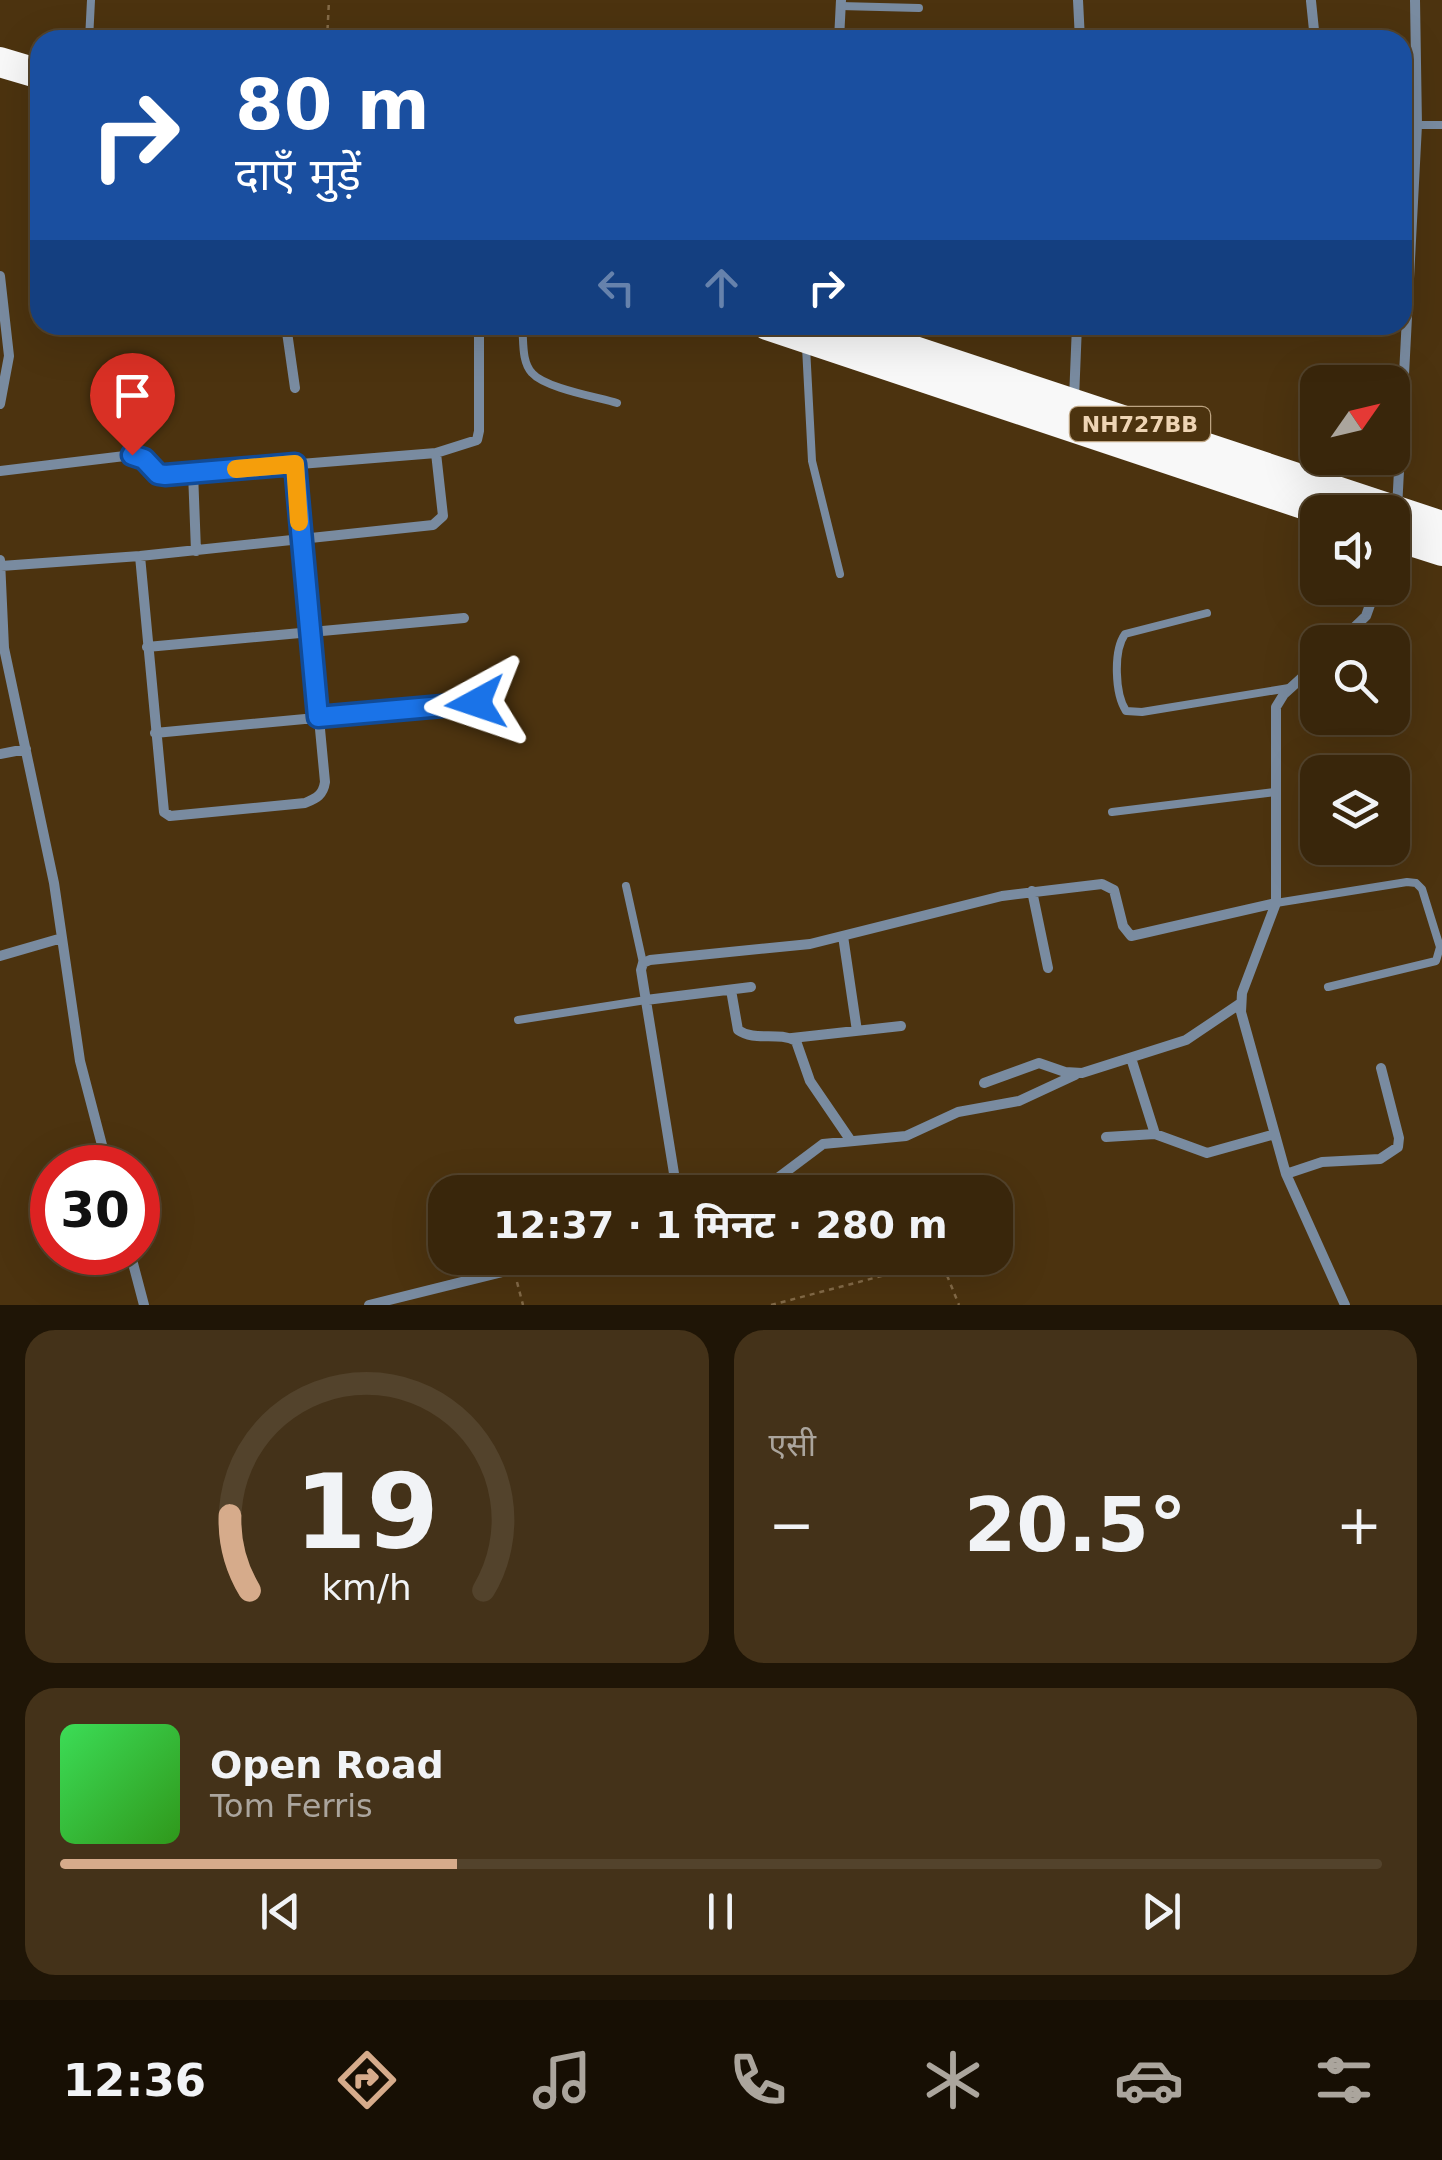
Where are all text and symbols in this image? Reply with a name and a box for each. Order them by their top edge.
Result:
text: 80 m [235,64,430,146]
icon: right [70,70,200,200]
text: दाएँ मुड़ें [235,148,361,201]
icon: left [589,260,644,315]
icon: ahead [694,260,749,315]
icon: right [799,260,854,315]
pin [90,353,175,456]
north arrow [1300,365,1410,475]
map controls [1300,365,1410,865]
icon: arrive [105,368,160,423]
road number: NH727BB [1070,407,1210,441]
button: sound [1300,495,1410,605]
button: search [1300,625,1410,735]
position arrow [424,651,528,755]
button: layers [1300,755,1410,865]
speed limit sign: 30 [30,1145,160,1275]
text: 12:37 · 1 मिनट · 280 m [493,1203,948,1247]
text: एसी [769,1426,816,1464]
text: 19 [294,1451,439,1573]
text: 20.5° [964,1481,1187,1569]
text: − [769,1493,815,1557]
text: + [1336,1493,1382,1557]
text: km/h [322,1567,412,1608]
text: Open Road [210,1743,444,1787]
text: Tom Ferris [210,1787,373,1825]
icon: previous [253,1884,308,1939]
icon: pause [693,1884,748,1939]
icon: next [1134,1884,1189,1939]
icon: directions [332,2045,402,2115]
icon: music [527,2045,597,2115]
icon: phone [723,2045,793,2115]
icon: climate [918,2045,988,2115]
icon: car [1114,2045,1184,2115]
icon: filters [1309,2045,1379,2115]
text: 12:36 [63,2054,206,2107]

